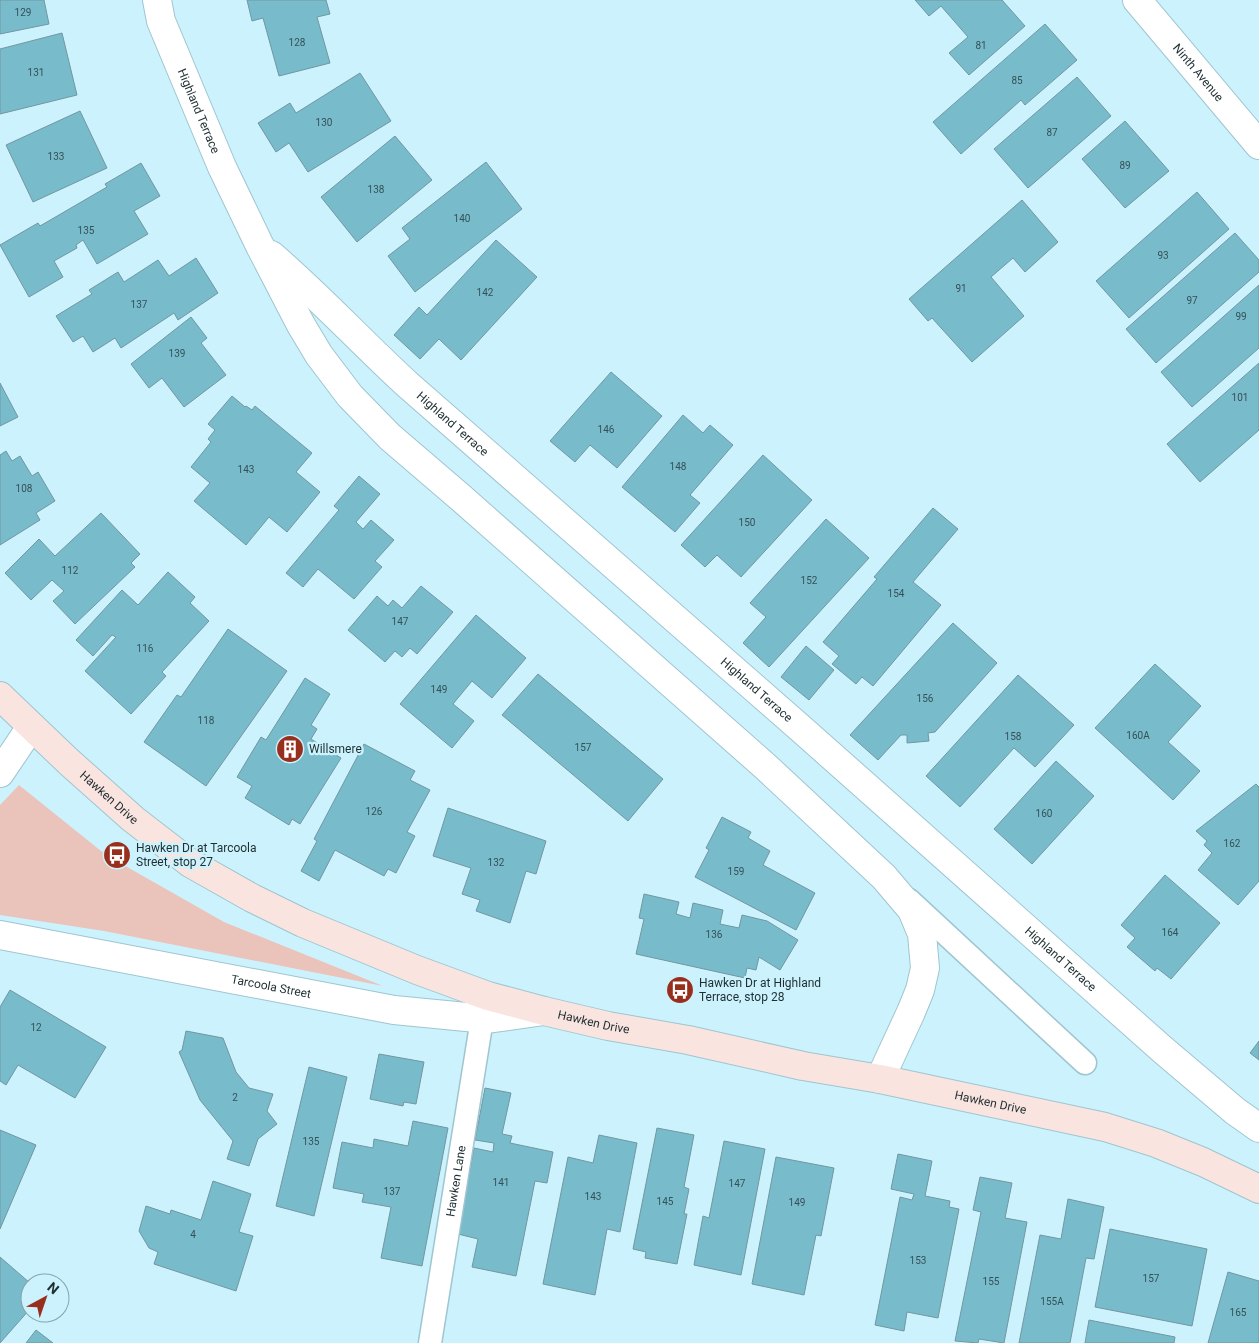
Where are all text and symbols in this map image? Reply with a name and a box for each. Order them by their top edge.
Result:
house number: 129 [15,7,31,18]
house number: 128 [289,37,306,48]
house number: 81 [975,40,987,51]
street label: Ninth Avenue [1170,41,1226,104]
house number: 131 [28,67,44,78]
street label: Highland Terrace [175,67,223,156]
house number: 85 [1011,75,1023,86]
house number: 130 [316,117,333,128]
house number: 87 [1046,127,1058,138]
house number: 133 [48,151,64,162]
house number: 89 [1119,160,1131,171]
house number: 138 [368,184,385,195]
house number: 140 [454,213,471,224]
house number: 135 [78,225,95,236]
house number: 93 [1157,250,1169,261]
house number: 91 [955,283,967,294]
house number: 142 [477,287,494,298]
house number: 97 [1186,295,1198,306]
house number: 137 [131,299,148,310]
house number: 99 [1235,311,1247,322]
house number: 139 [169,348,185,359]
street label: Highland Terrace [414,389,491,459]
house number: 101 [1232,392,1248,403]
house number: 146 [598,424,615,435]
house number: 148 [670,461,687,472]
house number: 143 [238,464,254,475]
house number: 108 [16,483,33,494]
house number: 150 [739,517,756,528]
house number: 112 [62,565,79,576]
house number: 152 [801,575,818,586]
house number: 154 [888,588,905,599]
house number: 147 [392,616,409,627]
house number: 116 [137,643,154,654]
street label: Highland Terrace [718,655,795,725]
house number: 149 [431,684,447,695]
house number: 156 [917,693,934,704]
house number: 118 [198,715,215,726]
house number: 160A [1126,730,1150,741]
house number: 158 [1005,731,1022,742]
building icon: Willsmere [275,734,305,764]
place label: Willsmere [309,742,362,756]
house number: 157 [575,742,592,753]
street label: Hawken Drive [77,768,141,827]
house number: 126 [366,806,383,817]
house number: 160 [1036,808,1053,819]
house number: 162 [1224,838,1241,849]
bus stop icon: Hawken Dr at Tarcoola Street, stop 27 [102,840,132,870]
place label: Hawken Dr at Tarcoola Street, stop 27 [136,841,257,869]
house number: 132 [488,857,505,868]
house number: 159 [728,866,744,877]
street label: Highland Terrace [1022,924,1099,994]
house number: 164 [1162,927,1179,938]
house number: 136 [706,929,723,940]
street label: Tarcoola Street [230,972,312,1001]
bus stop icon: Hawken Dr at Highland Terrace, stop 28 [665,975,695,1005]
place label: Hawken Dr at Highland Terrace, stop 28 [699,976,821,1004]
street label: Hawken Drive [556,1007,631,1037]
house number: 12 [30,1022,42,1033]
street label: Hawken Drive [953,1088,1028,1117]
house number: 2 [232,1092,238,1103]
house number: 135 [303,1136,320,1147]
street label: Hawken Lane [443,1144,469,1218]
house number: 141 [493,1177,509,1188]
house number: 147 [729,1178,746,1189]
house number: 137 [384,1186,401,1197]
house number: 143 [585,1191,601,1202]
house number: 145 [657,1196,674,1207]
house number: 149 [789,1197,805,1208]
house number: 4 [190,1229,196,1240]
house number: 153 [910,1255,926,1266]
north arrow [20,1273,70,1323]
house number: 157 [1143,1273,1160,1284]
house number: 155 [983,1276,1000,1287]
text: N [44,1279,62,1297]
house number: 155A [1040,1296,1064,1307]
house number: 165 [1230,1307,1247,1318]

